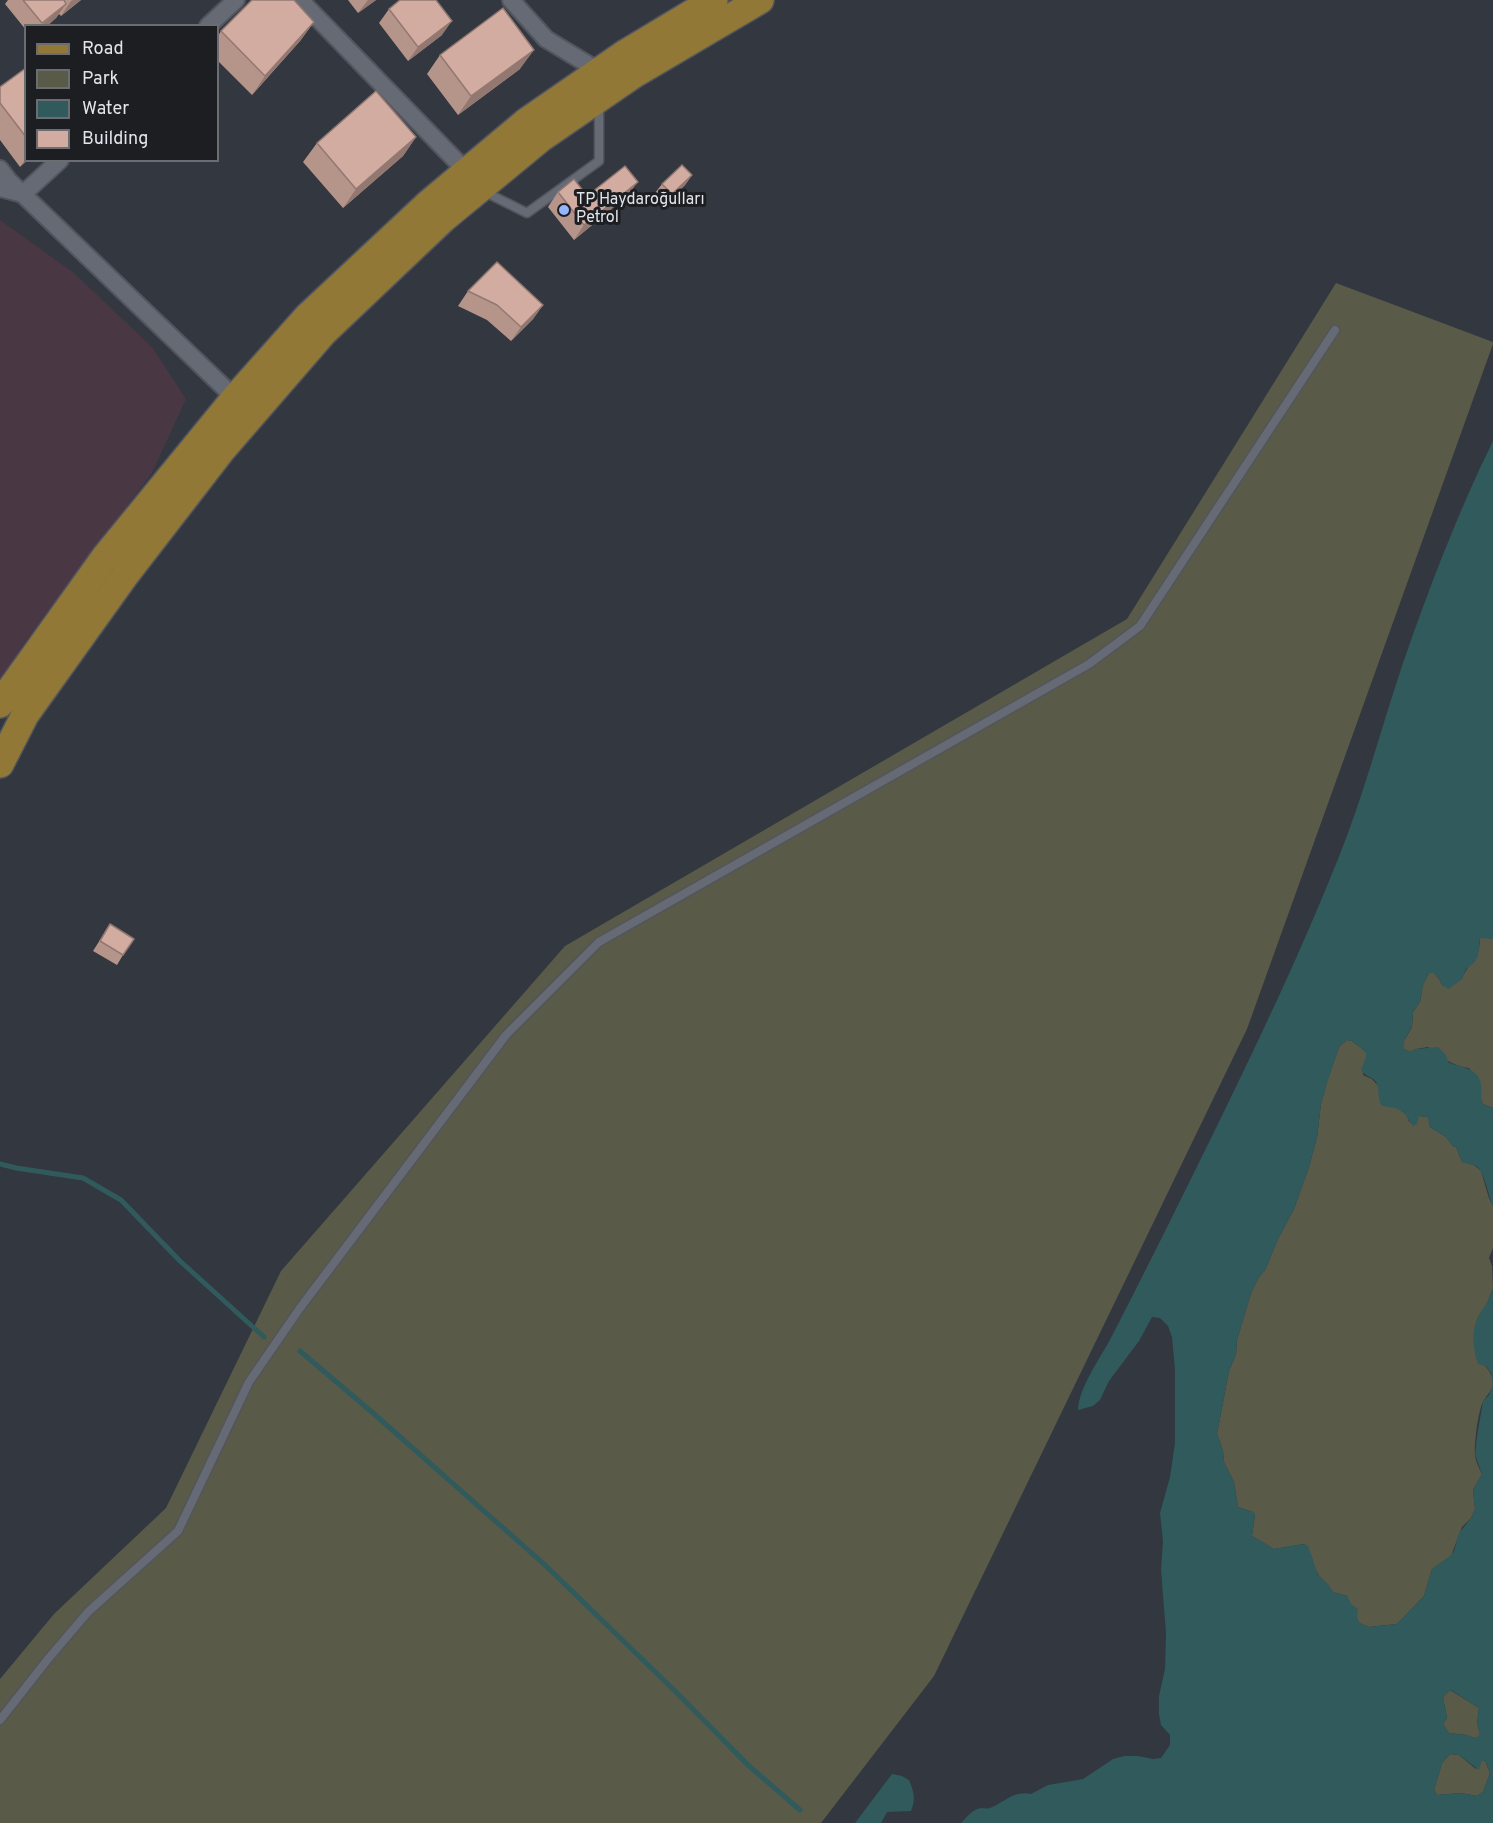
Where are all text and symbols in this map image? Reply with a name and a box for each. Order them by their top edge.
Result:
legend [24,24,219,162]
text: Road [82,38,124,61]
text: Park [82,68,119,91]
text: Water [82,98,129,121]
text: Building [82,128,148,151]
place label: TP Haydaroğulları Petrol [576,191,704,229]
marker: TP Haydaroğulları Petrol [557,203,571,217]

